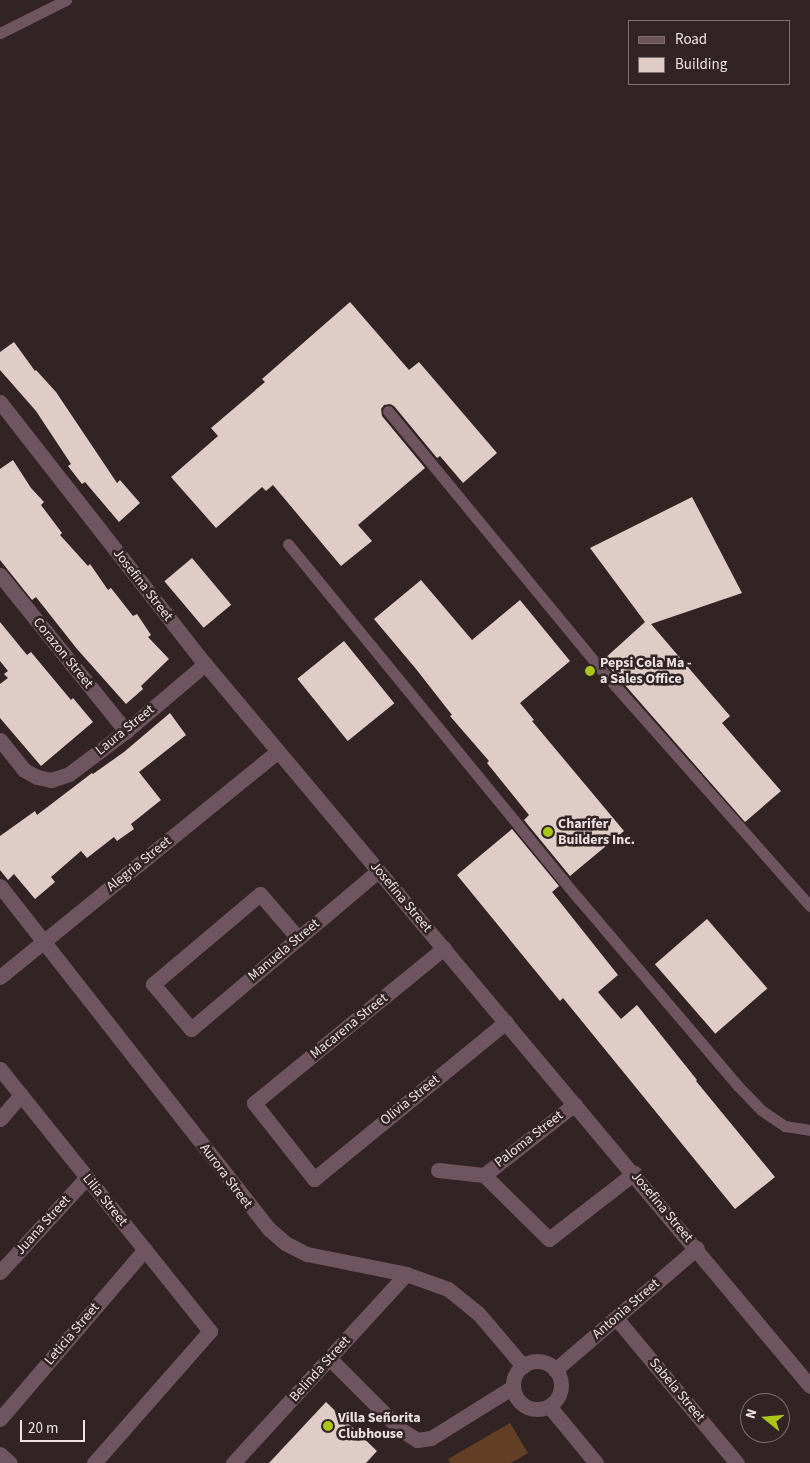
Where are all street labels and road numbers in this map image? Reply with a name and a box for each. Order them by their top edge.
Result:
street label: Josefina Street [110,545,176,625]
street label: Corazon Street [29,614,97,692]
street label: Laura Street [92,701,158,759]
street label: Alegria Street [103,833,175,895]
street label: Josefina Street [367,858,435,936]
street label: Manuela Street [245,915,323,985]
street label: Macarena Street [307,990,391,1062]
street label: Olivia Street [377,1071,443,1129]
street label: Paloma Street [491,1107,567,1171]
street label: Aurora Street [196,1140,256,1212]
street label: Josefina Street [628,1168,696,1246]
street label: Lilia Street [79,1171,131,1229]
street label: Juana Street [12,1192,74,1258]
street label: Antonia Street [589,1275,663,1343]
street label: Leticia Street [41,1299,103,1369]
street label: Belinda Street [286,1333,354,1405]
street label: Sabela Street [646,1355,708,1425]

